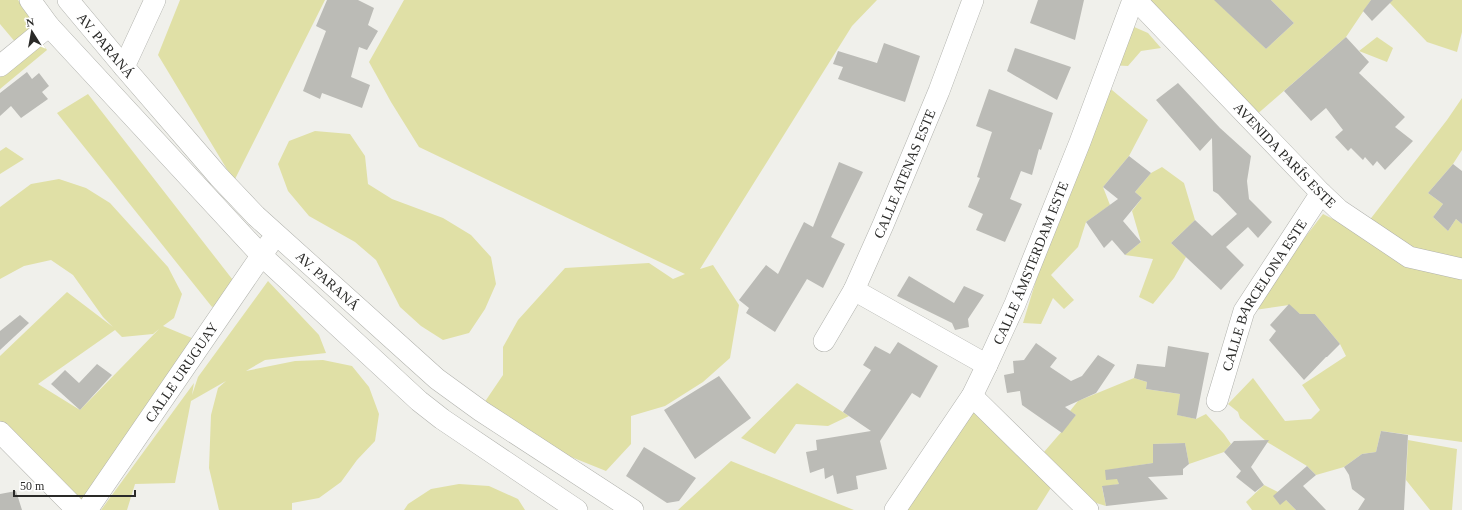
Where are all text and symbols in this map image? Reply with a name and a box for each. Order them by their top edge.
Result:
street label: AV. PARANÁ [74,10,138,82]
north arrow [12,12,52,52]
text: N [25,16,35,29]
street label: AVENIDA PARÍS ESTE [1230,100,1339,211]
street label: CALLE ATENAS ESTE [871,107,939,241]
street label: CALLE ÁMSTERDAM ESTE [990,179,1071,347]
street label: CALLE BARCELONA ESTE [1219,216,1310,373]
street label: AV. PARANÁ [293,249,363,314]
street label: CALLE URUGUAY [142,320,221,425]
scale bar [14,472,135,498]
text: 50 m [20,479,45,493]

